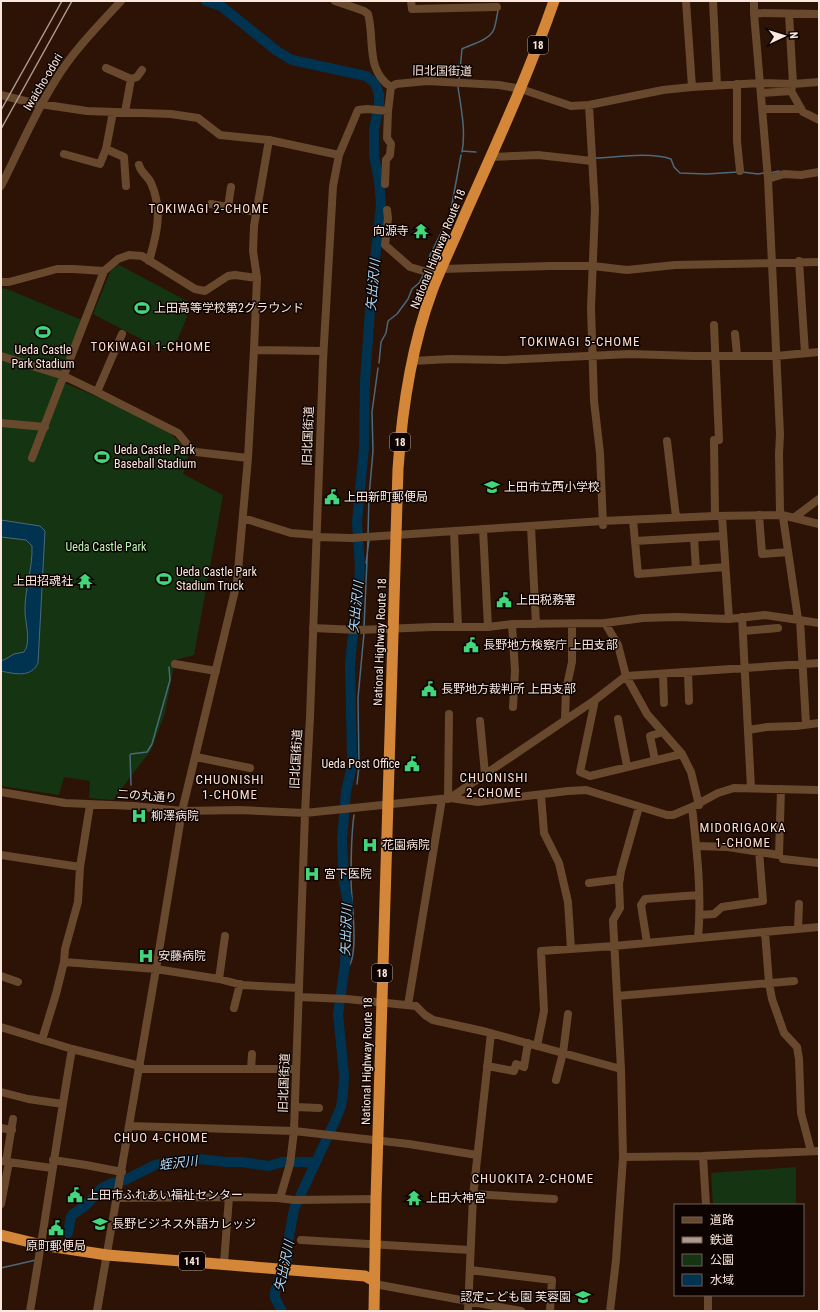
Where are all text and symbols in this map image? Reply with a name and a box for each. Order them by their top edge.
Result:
north arrow [764,16,804,56]
text: N [787,32,800,39]
road number: 18 [528,36,548,54]
street label: Iwaicho-odori [21,51,65,113]
street label: 旧北国街道 [412,63,472,79]
street label: National Highway Route 18 [408,187,468,311]
district label: TOKIWAGI 2-CHOME [149,201,269,216]
temple icon: 向源寺 [412,222,430,240]
place label: 向源寺 [373,224,409,238]
water label: 矢出沢川 [363,256,383,312]
sports icon: 上田高等学校第2グラウンド [133,299,151,317]
place label: 上田高等学校第2グラウンド [154,301,304,315]
sports icon: Ueda Castle Park Stadium [34,323,52,341]
district label: TOKIWAGI 5-CHOME [520,334,640,349]
district label: TOKIWAGI 1-CHOME [91,339,211,354]
place label: Ueda Castle Park Stadium [11,343,75,371]
street label: 旧北国街道 [300,406,316,466]
road number: 18 [390,433,410,451]
place label: Ueda Castle Park Baseball Stadium [114,443,196,471]
sports icon: Ueda Castle Park Baseball Stadium [93,448,111,466]
school or university icon: 上田市立西小学校 [483,478,501,496]
place label: 上田市立西小学校 [504,480,600,494]
public building icon: 上田新町郵便局 [323,488,341,506]
place label: 上田新町郵便局 [344,490,428,504]
park label: Ueda Castle Park [66,540,147,554]
place label: Ueda Castle Park Stadium Truck [176,565,258,593]
sports icon: Ueda Castle Park Stadium Truck [155,570,173,588]
temple icon: 上田招魂社 [76,572,94,590]
place label: 上田招魂社 [13,574,73,588]
water label: 矢出沢川 [346,578,366,634]
street label: National Highway Route 18 [371,578,389,706]
public building icon: 上田税務署 [495,591,513,609]
place label: 上田税務署 [516,593,576,607]
public building icon: 長野地方検察庁 上田支部 [462,636,480,654]
place label: 長野地方検察庁 上田支部 [483,638,618,652]
public building icon: 長野地方裁判所 上田支部 [420,680,438,698]
place label: 長野地方裁判所 上田支部 [441,682,576,696]
street label: 旧北国街道 [287,729,305,789]
public building icon: Ueda Post Office [403,755,421,773]
place label: Ueda Post Office [321,757,400,771]
district label: CHUONISHI 2-CHOME [460,770,528,800]
district label: CHUONISHI 1-CHOME [196,772,264,802]
street label: 二の丸通り [117,787,177,805]
hospital icon: 柳澤病院 [130,807,148,825]
place label: 柳澤病院 [151,809,199,823]
district label: MIDORIGAOKA 1-CHOME [700,820,786,850]
hospital icon: 花園病院 [361,836,379,854]
place label: 花園病院 [382,838,430,852]
hospital icon: 宮下医院 [303,865,321,883]
place label: 宮下医院 [324,867,372,881]
water label: 矢出沢川 [338,902,354,956]
hospital icon: 安藤病院 [137,947,155,965]
place label: 安藤病院 [158,949,206,963]
road number: 18 [372,964,392,982]
street label: National Highway Route 18 [359,997,375,1125]
street label: 旧北国街道 [276,1053,292,1113]
district label: CHUO 4-CHOME [114,1130,208,1145]
water label: 蛭沢川 [158,1153,200,1173]
district label: CHUOKITA 2-CHOME [472,1171,594,1186]
public building icon: 上田市ふれあい福祉センター [66,1186,84,1204]
place label: 上田市ふれあい福祉センター [87,1188,243,1202]
temple icon: 上田大神宮 [405,1189,423,1207]
place label: 上田大神宮 [426,1191,486,1205]
legend [674,1204,804,1296]
text: 道路 [710,1213,734,1227]
school or university icon: 長野ビジネス外語カレッジ [91,1215,109,1233]
place label: 長野ビジネス外語カレッジ [112,1217,256,1231]
public building icon: 原町郵便局 [47,1219,65,1237]
text: 鉄道 [710,1233,734,1247]
water label: 矢出沢川 [271,1237,297,1293]
place label: 原町郵便局 [26,1239,86,1253]
road number: 141 [179,1252,205,1270]
text: 公園 [710,1253,734,1267]
text: 水域 [710,1273,734,1287]
school or university icon: 認定こども園 芙蓉園 [574,1288,592,1306]
place label: 認定こども園 芙蓉園 [460,1290,571,1304]

